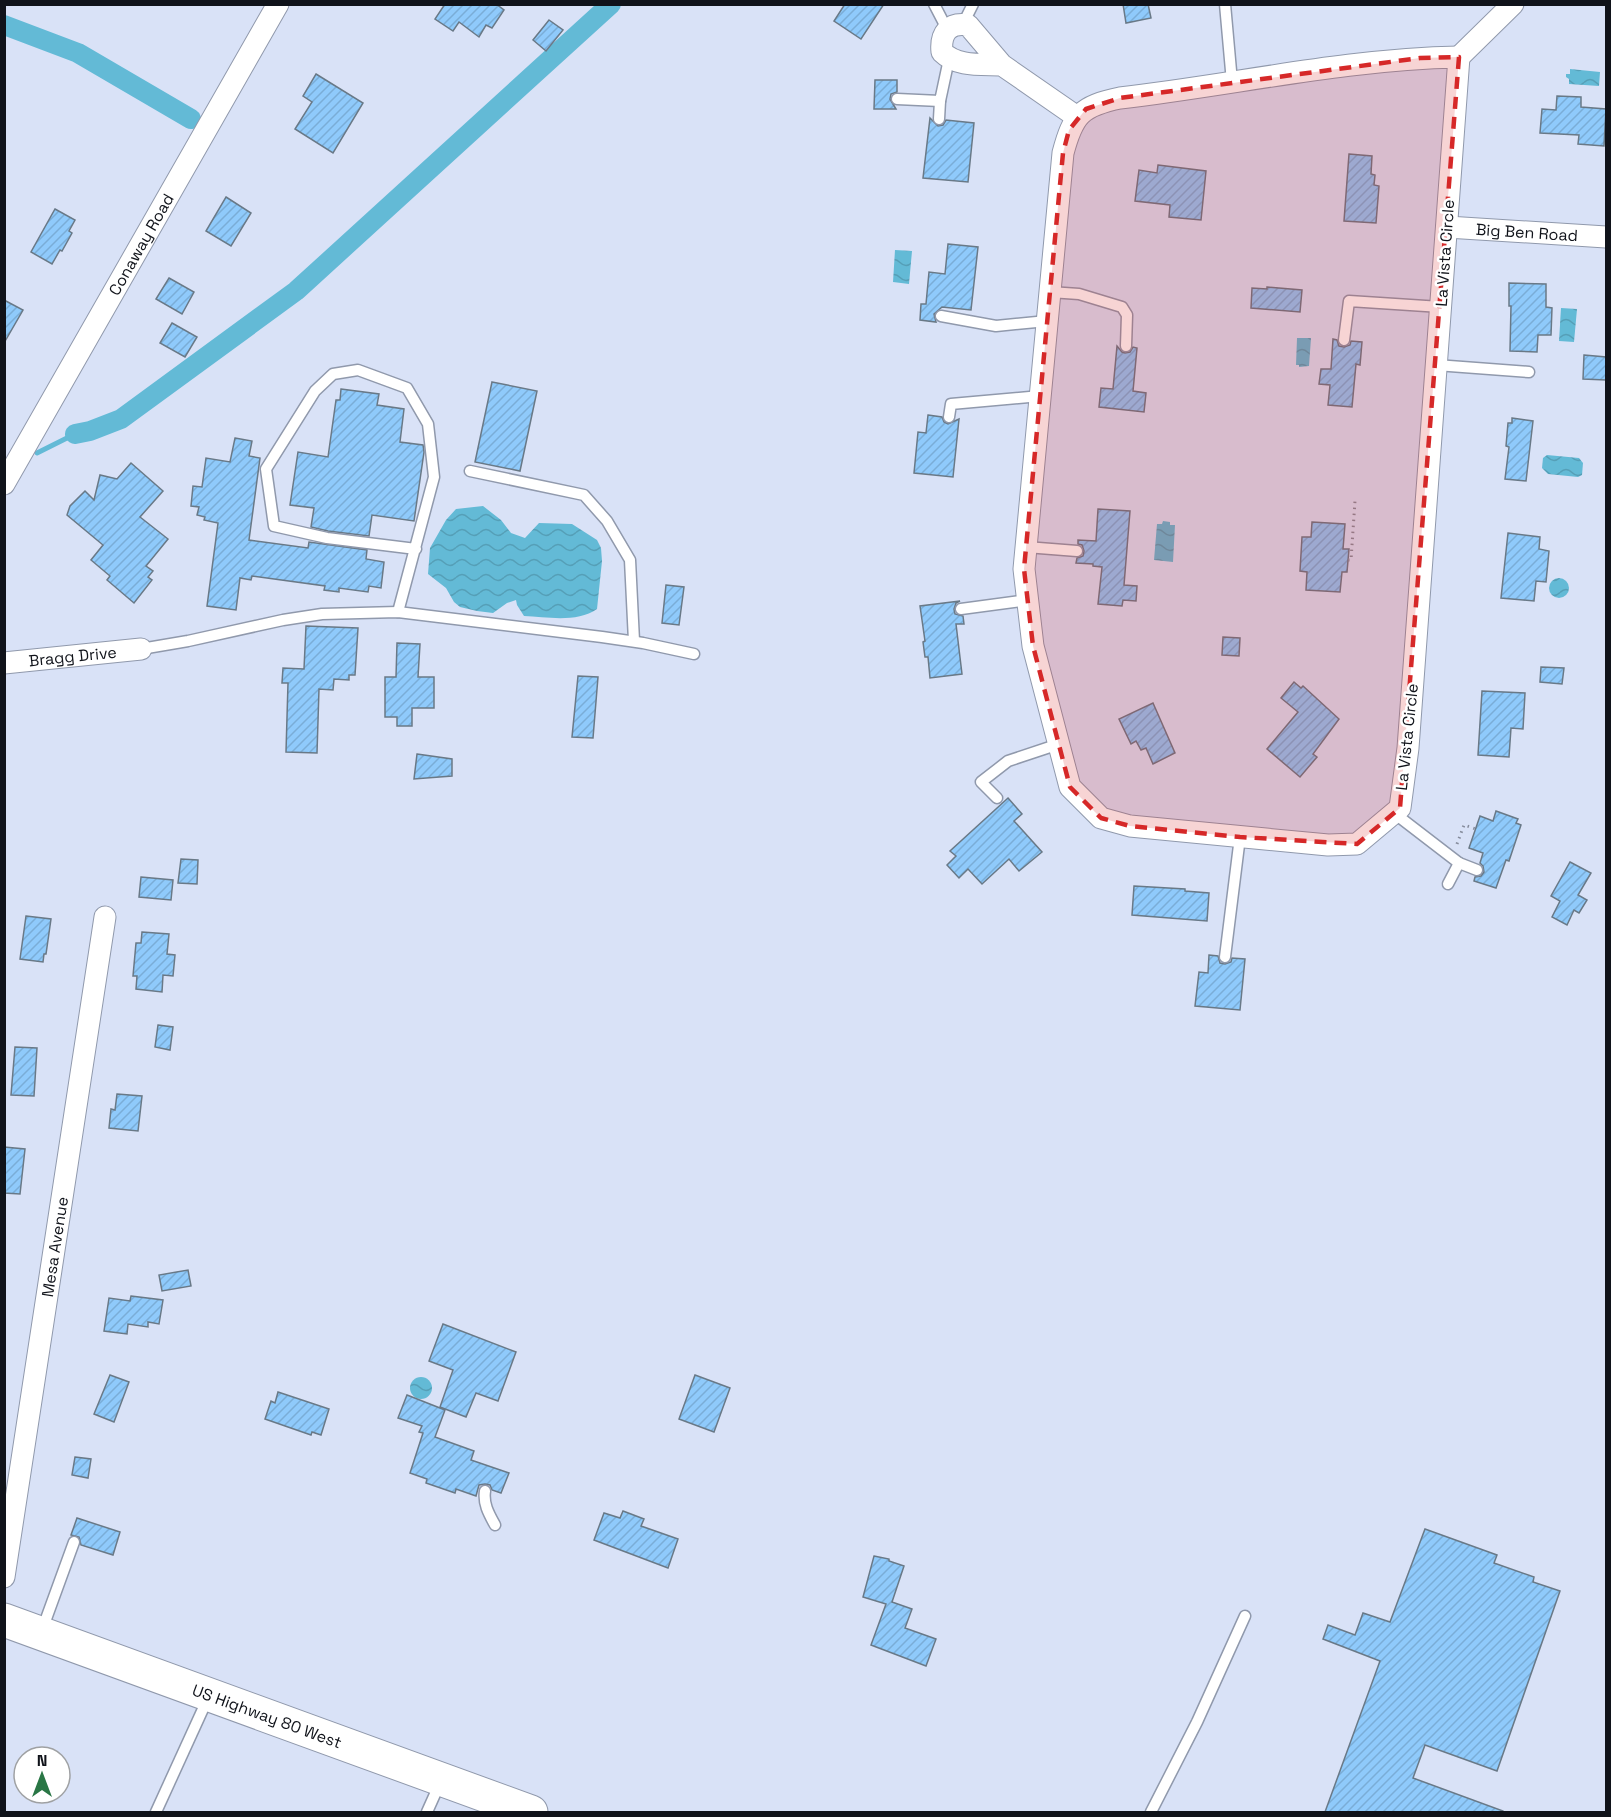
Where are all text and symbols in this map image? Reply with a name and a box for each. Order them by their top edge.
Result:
street label: Conaway Road [103,190,178,299]
street label: La Vista Circle [1431,199,1459,307]
street label: Big Ben Road [1475,218,1579,246]
street label: Bragg Drive [28,641,118,671]
street label: La Vista Circle [1391,682,1423,792]
street label: Mesa Avenue [36,1195,73,1299]
street label: US Highway 80 West [189,1679,345,1753]
north arrow [12,1745,72,1805]
text: N [37,1750,47,1771]

